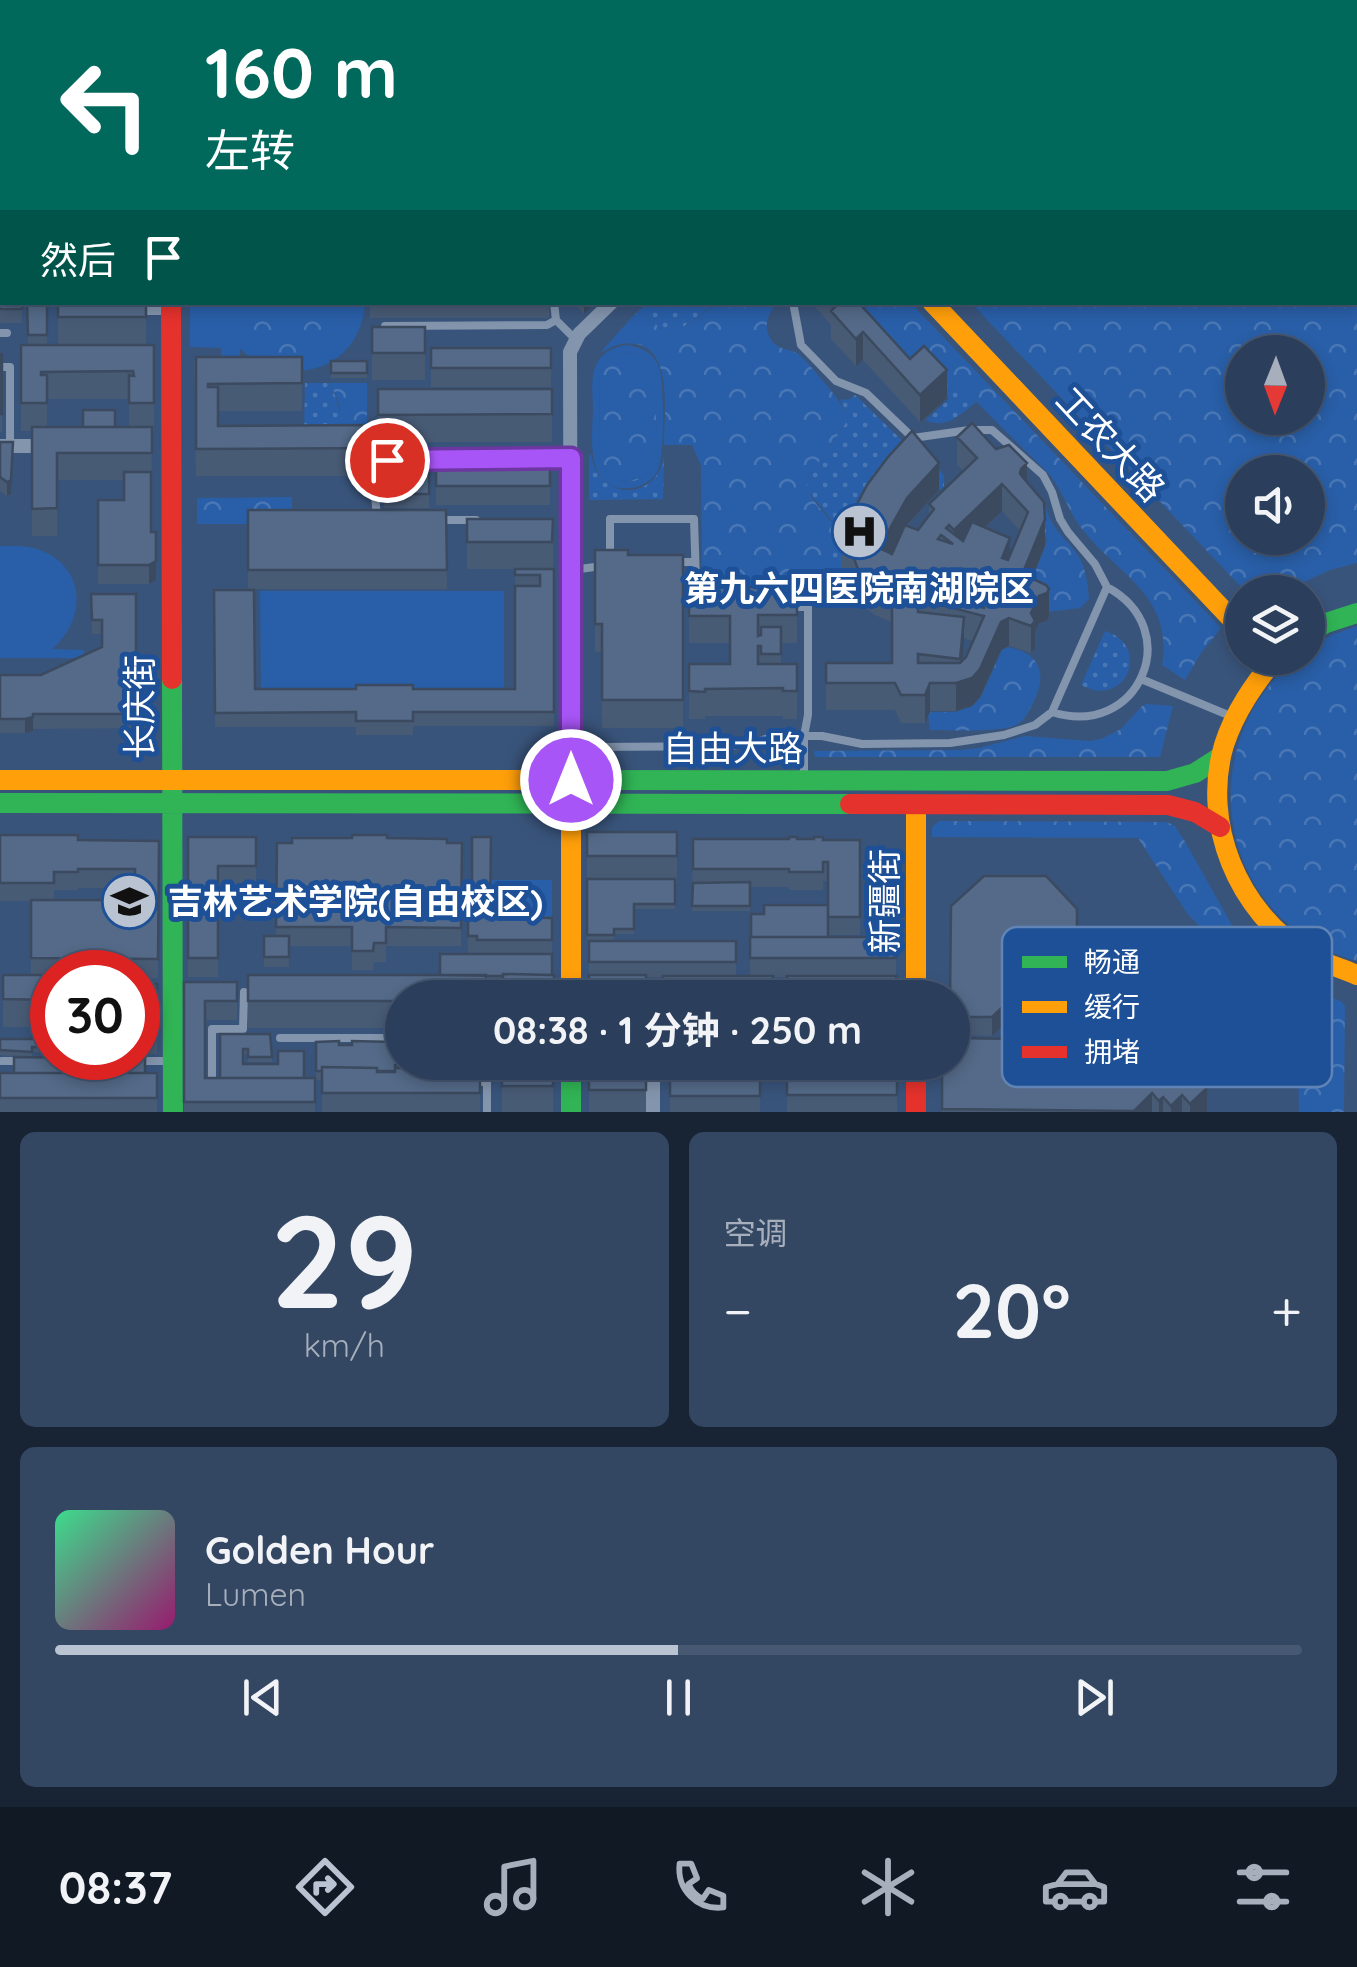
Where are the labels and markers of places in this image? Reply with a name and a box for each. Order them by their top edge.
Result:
pin [345,418,430,503]
hospital icon: 第九六四医院南湖院区 [829,502,889,562]
place label: 第九六四医院南湖院区 [684,566,1034,610]
school or university icon: 吉林艺术学院(自由校区) [99,871,159,931]
place label: 吉林艺术学院(自由校区) [168,879,543,923]

